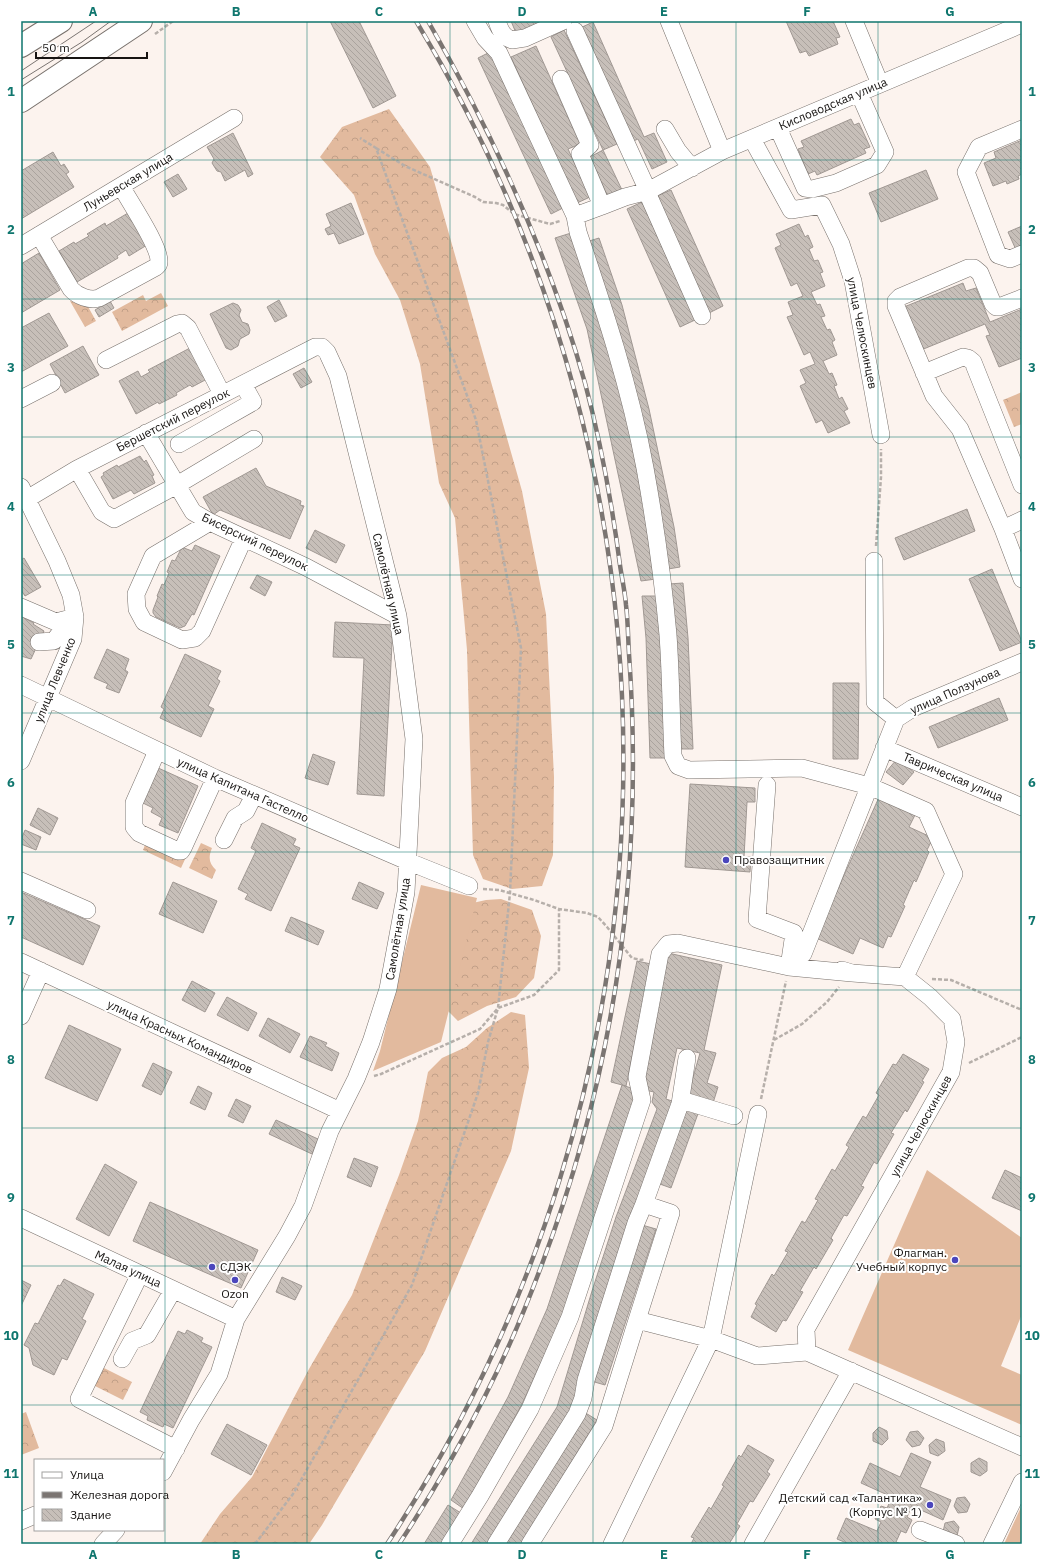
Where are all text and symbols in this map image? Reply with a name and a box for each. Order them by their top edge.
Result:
text: A [89,3,98,20]
text: B [232,3,241,20]
text: C [375,3,384,20]
text: D [517,3,527,20]
text: E [660,3,668,20]
text: F [803,3,811,20]
text: G [945,3,955,20]
scale bar [36,34,147,60]
text: 50 m [42,40,70,55]
street label: Кисловодская улица [776,74,890,133]
text: 1 [7,83,15,100]
text: 1 [1028,83,1036,100]
street label: Луньевская улица [80,149,176,214]
text: 2 [7,221,15,238]
text: 2 [1028,221,1036,238]
street label: улица Челюскинцев [844,276,881,390]
text: 3 [7,359,15,376]
text: 3 [1028,359,1036,376]
street label: Бершетский переулок [114,384,232,455]
text: 4 [7,498,15,515]
text: 4 [1028,498,1036,515]
street label: Бисерский переулок [200,509,311,574]
street label: Самолётная улица [370,532,408,637]
street label: улица Левченко [31,635,79,725]
text: 5 [7,636,15,653]
text: 5 [1028,636,1036,653]
street label: улица Ползунова [908,664,1002,717]
street label: Таврическая улица [901,749,1006,805]
street label: улица Капитана Гастелло [175,754,312,825]
text: 6 [7,774,15,791]
text: 6 [1028,774,1036,791]
place label: Правозащитник [734,852,825,867]
marker: Правозащитник [721,855,731,865]
street label: Самолётная улица [382,876,413,981]
text: 7 [7,912,15,929]
text: 7 [1028,912,1036,929]
street label: улица Красных Командиров [105,996,255,1077]
text: 8 [7,1051,15,1068]
text: 8 [1028,1051,1036,1068]
street label: улица Челюскинцев [886,1072,955,1179]
text: 9 [7,1189,15,1206]
text: 9 [1028,1189,1036,1206]
place label: Флагман. Учебный корпус [856,1245,947,1274]
street label: Малая улица [92,1247,165,1291]
marker: Флагман. Учебный корпус [950,1255,960,1265]
place label: СДЭК [220,1259,252,1274]
marker: СДЭК [207,1262,217,1272]
marker: Ozon [230,1275,240,1285]
place label: Ozon [221,1286,249,1301]
text: 10 [3,1327,19,1344]
text: 10 [1024,1327,1040,1344]
legend [34,1459,164,1531]
text: 11 [3,1465,19,1482]
text: 11 [1024,1465,1040,1482]
text: Улица [70,1467,104,1482]
text: Железная дорога [70,1487,170,1502]
place label: Детский сад «Талантика» (Корпус № 1) [779,1490,922,1519]
marker: Детский сад «Талантика» (Корпус № 1) [925,1500,935,1510]
text: Здание [70,1507,112,1522]
text: A [89,1546,98,1563]
text: B [232,1546,241,1563]
text: C [375,1546,384,1563]
text: D [517,1546,527,1563]
text: E [660,1546,668,1563]
text: F [803,1546,811,1563]
text: G [945,1546,955,1563]

